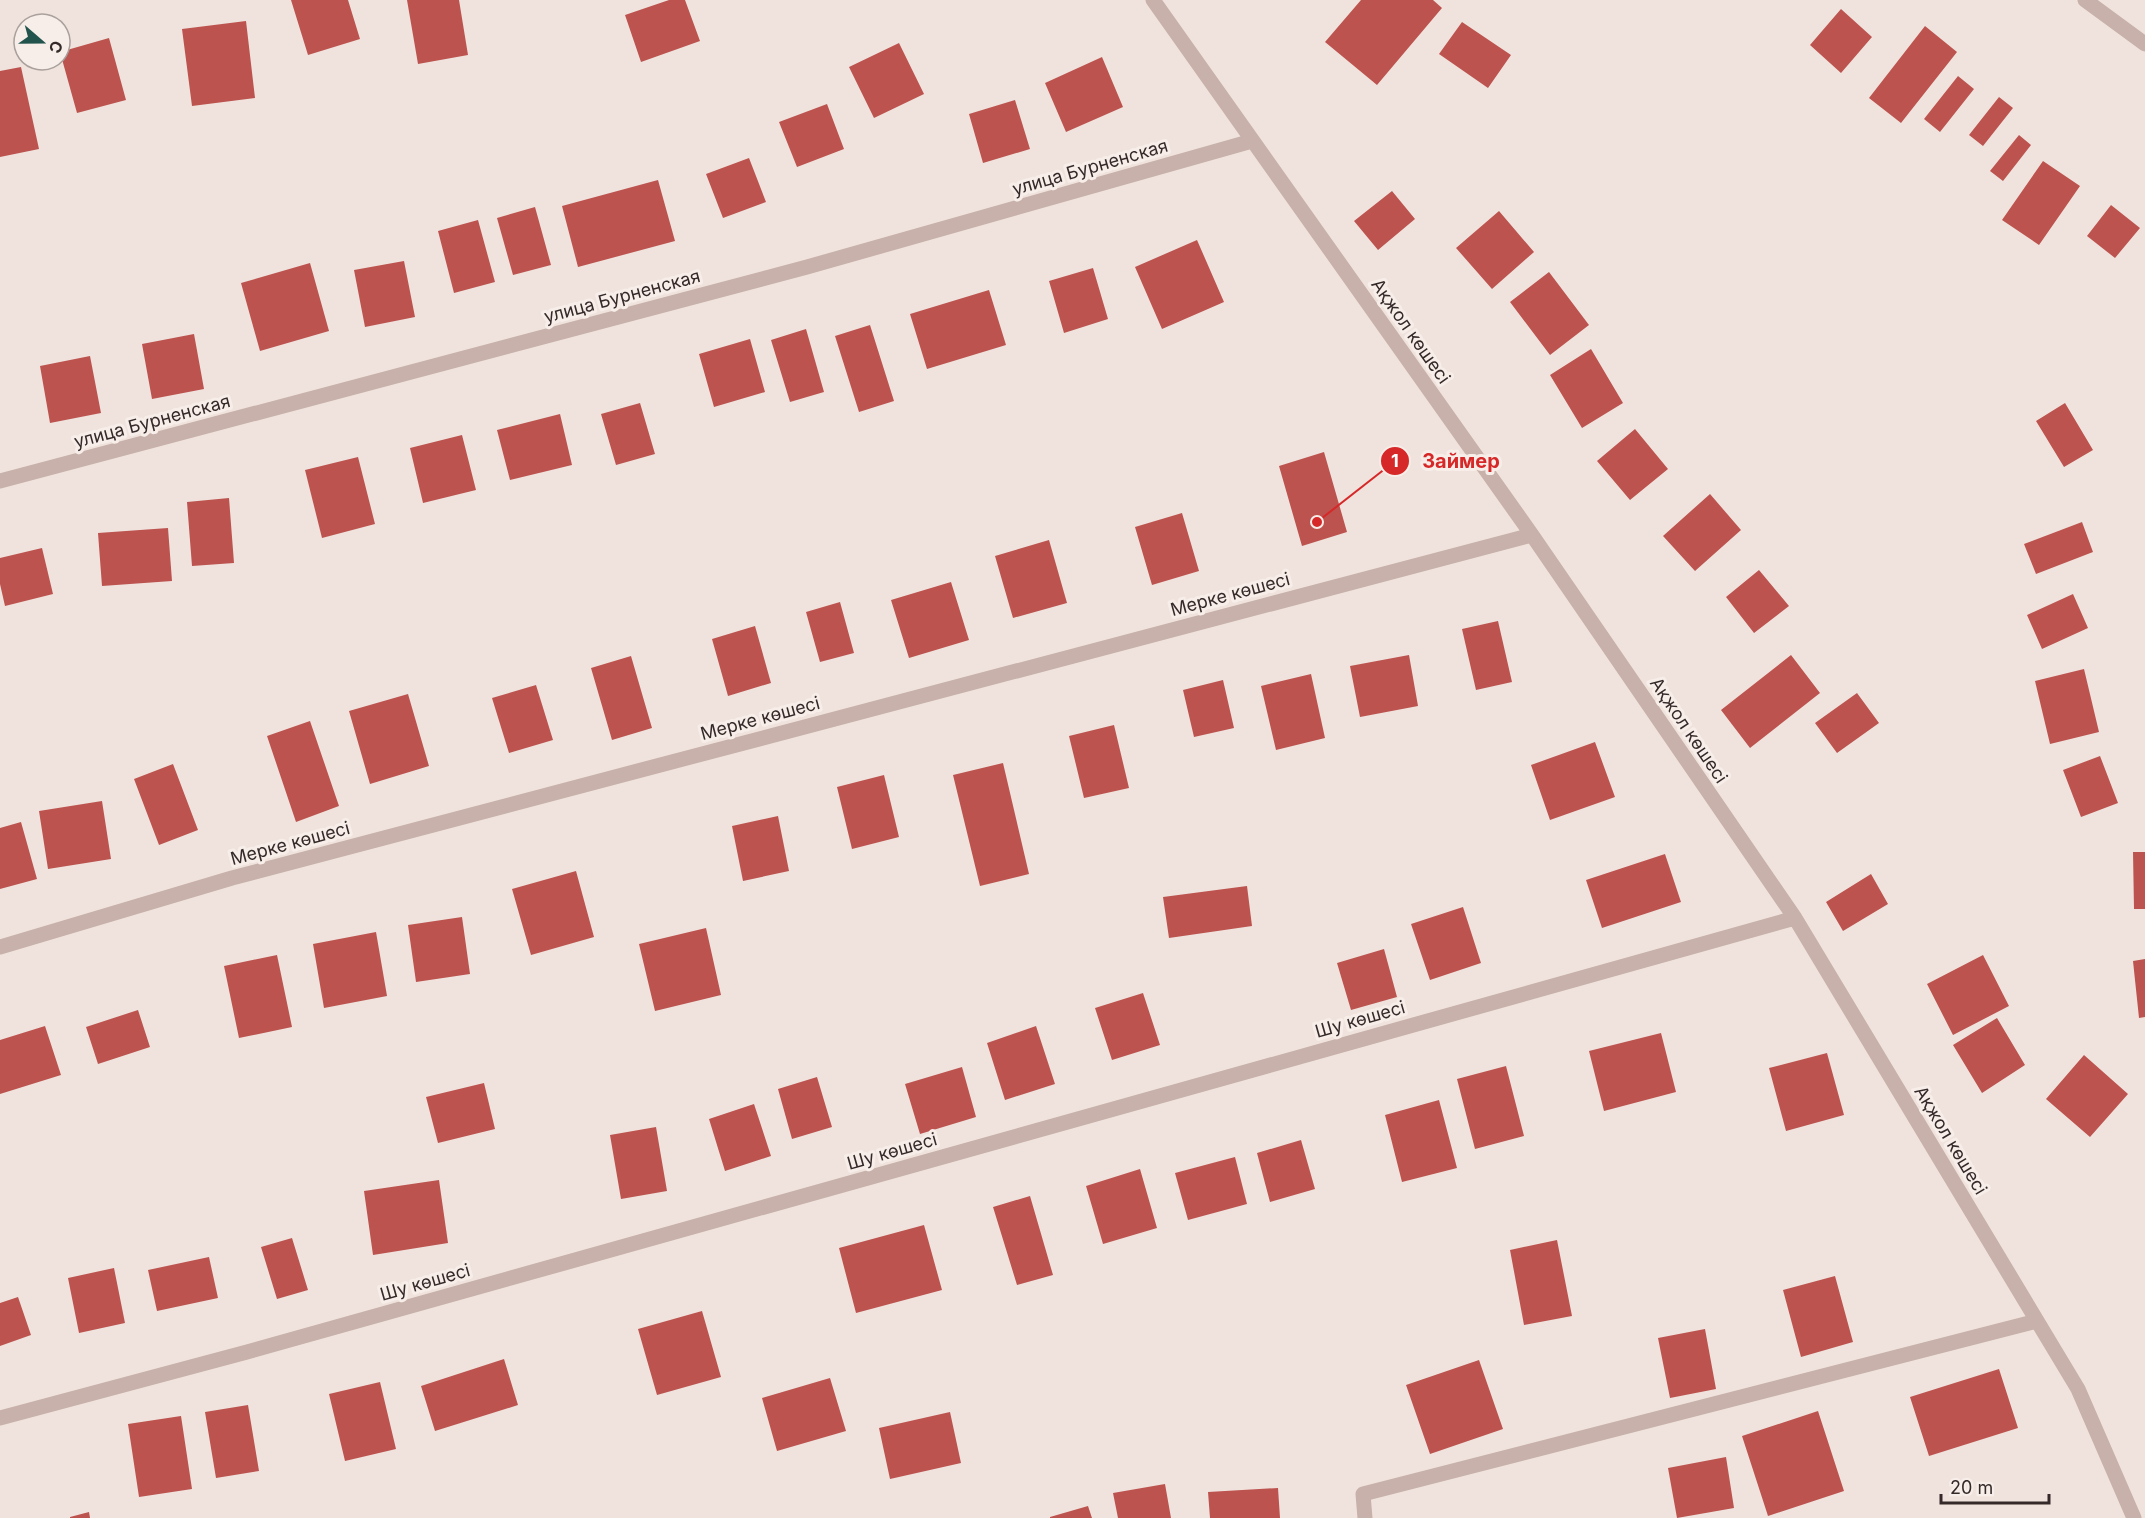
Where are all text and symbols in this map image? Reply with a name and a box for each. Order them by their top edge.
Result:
north arrow [12,12,72,72]
text: С [45,38,68,56]
street label: улица Бурненская [1010,135,1170,199]
street label: улица Бурненская [542,265,702,327]
street label: Ақжол көшесі [1367,275,1455,387]
street label: улица Бурненская [72,390,232,452]
callout: Займер [1380,442,1512,480]
text: Займер [1422,449,1500,473]
text: 1 [1391,450,1399,471]
street label: Мерке көшесі [1168,568,1292,620]
street label: Ақжол көшесі [1646,673,1732,787]
street label: Мерке көшесі [698,692,822,744]
street label: Мерке көшесі [228,817,352,869]
street label: Шу көшесі [1313,996,1407,1042]
street label: Ақжол көшесі [1910,1082,1992,1198]
street label: Шу көшесі [845,1128,939,1174]
street label: Шу көшесі [378,1259,472,1305]
scale bar [1941,1467,2049,1505]
text: 20 m [1950,1477,1993,1498]

